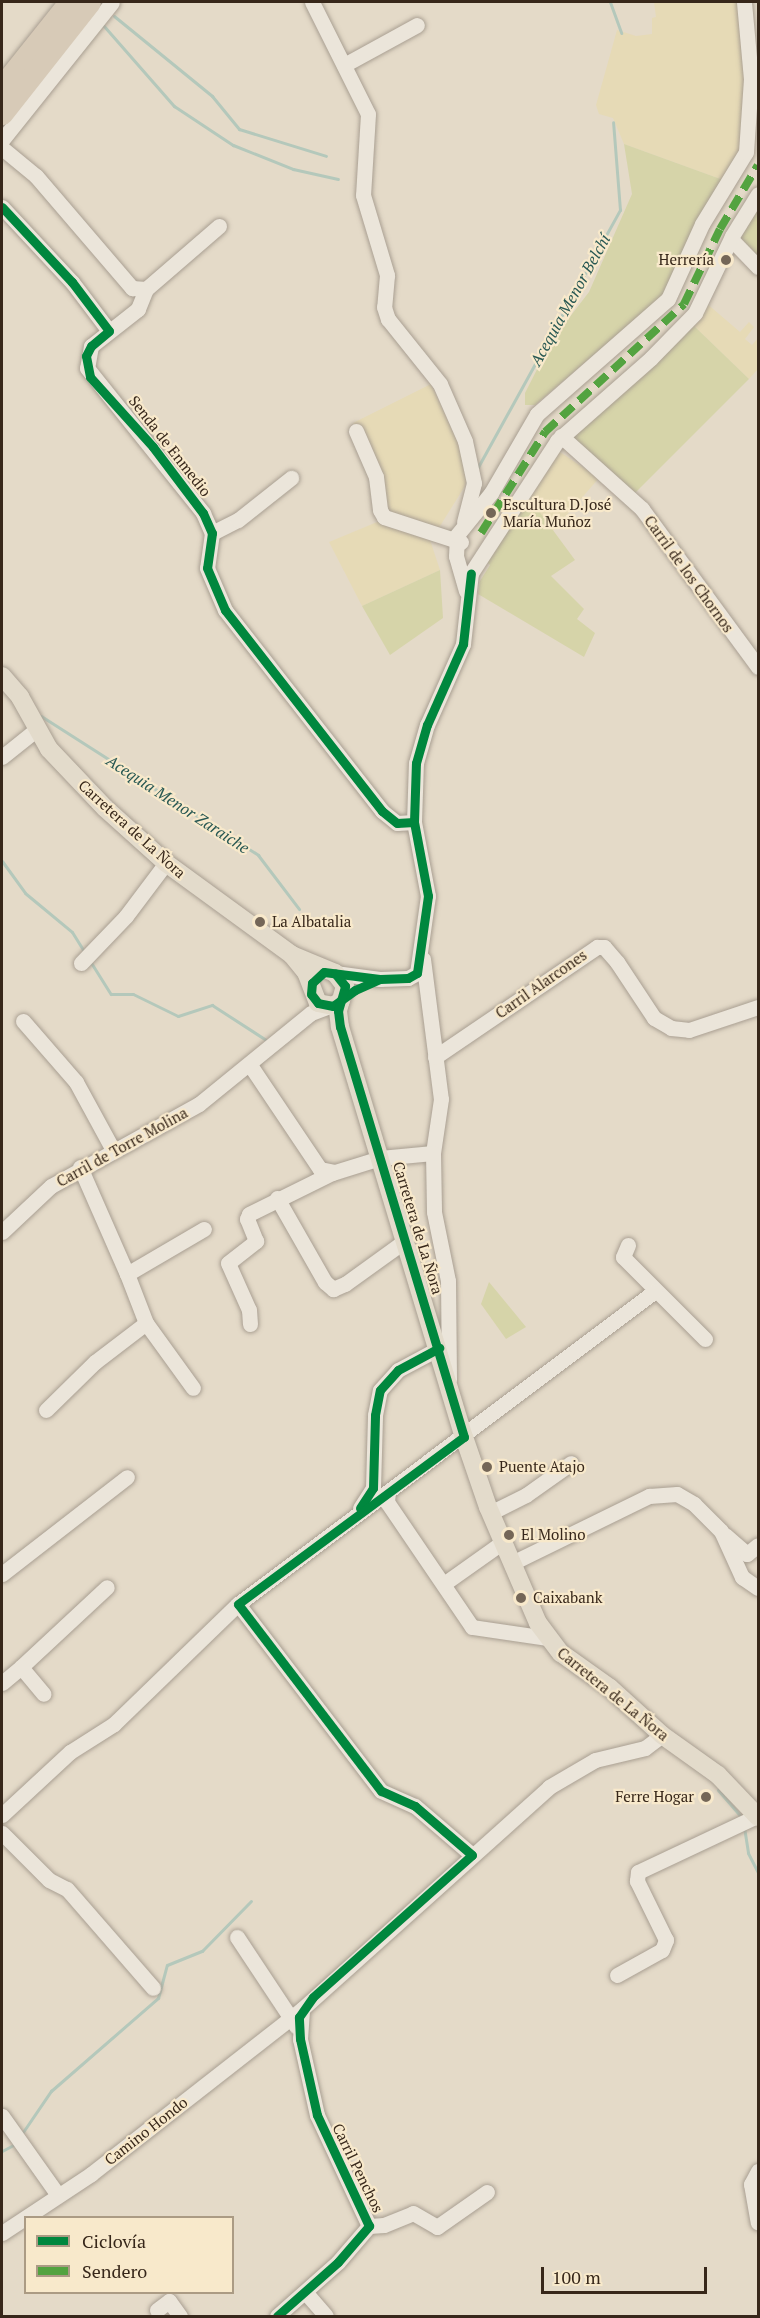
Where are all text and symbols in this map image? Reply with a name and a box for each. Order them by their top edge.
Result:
water label: Acequia Menor Belchí [526,231,614,369]
place label: Herrería [659,251,714,269]
marker: Herrería [719,253,733,267]
street label: Senda de Enmedio [125,392,215,500]
place label: Escultura D.José María Muñoz [503,495,611,530]
marker: Escultura D.José María Muñoz [484,506,498,520]
street label: Carril de los Chornos [641,512,737,636]
water label: Acequia Menor Zaraiche [103,751,253,857]
street label: Carretera de La Ñora [75,776,189,882]
place label: La Albatalia [272,913,352,931]
marker: La Albatalia [253,915,267,929]
street label: Carril Alarcones [492,946,590,1022]
street label: Carril de Torre Molina [53,1103,191,1191]
street label: Carretera de La Ñora [389,1159,447,1297]
place label: Puente Atajo [499,1458,585,1476]
marker: Puente Atajo [480,1460,494,1474]
place label: El Molino [521,1526,585,1544]
marker: El Molino [502,1528,516,1542]
place label: Caixabank [533,1589,603,1607]
marker: Caixabank [514,1591,528,1605]
street label: Carretera de La Ñora [554,1644,672,1744]
place label: Ferre Hogar [615,1788,694,1806]
marker: Ferre Hogar [699,1790,713,1804]
street label: Camino Hondo [101,2093,191,2169]
street label: Carril Penchos [329,2120,387,2216]
legend [24,2216,234,2294]
text: Ciclovía [82,2229,146,2253]
scale bar [544,2255,710,2293]
text: Sendero [82,2259,147,2283]
text: 100 m [552,2265,601,2289]

